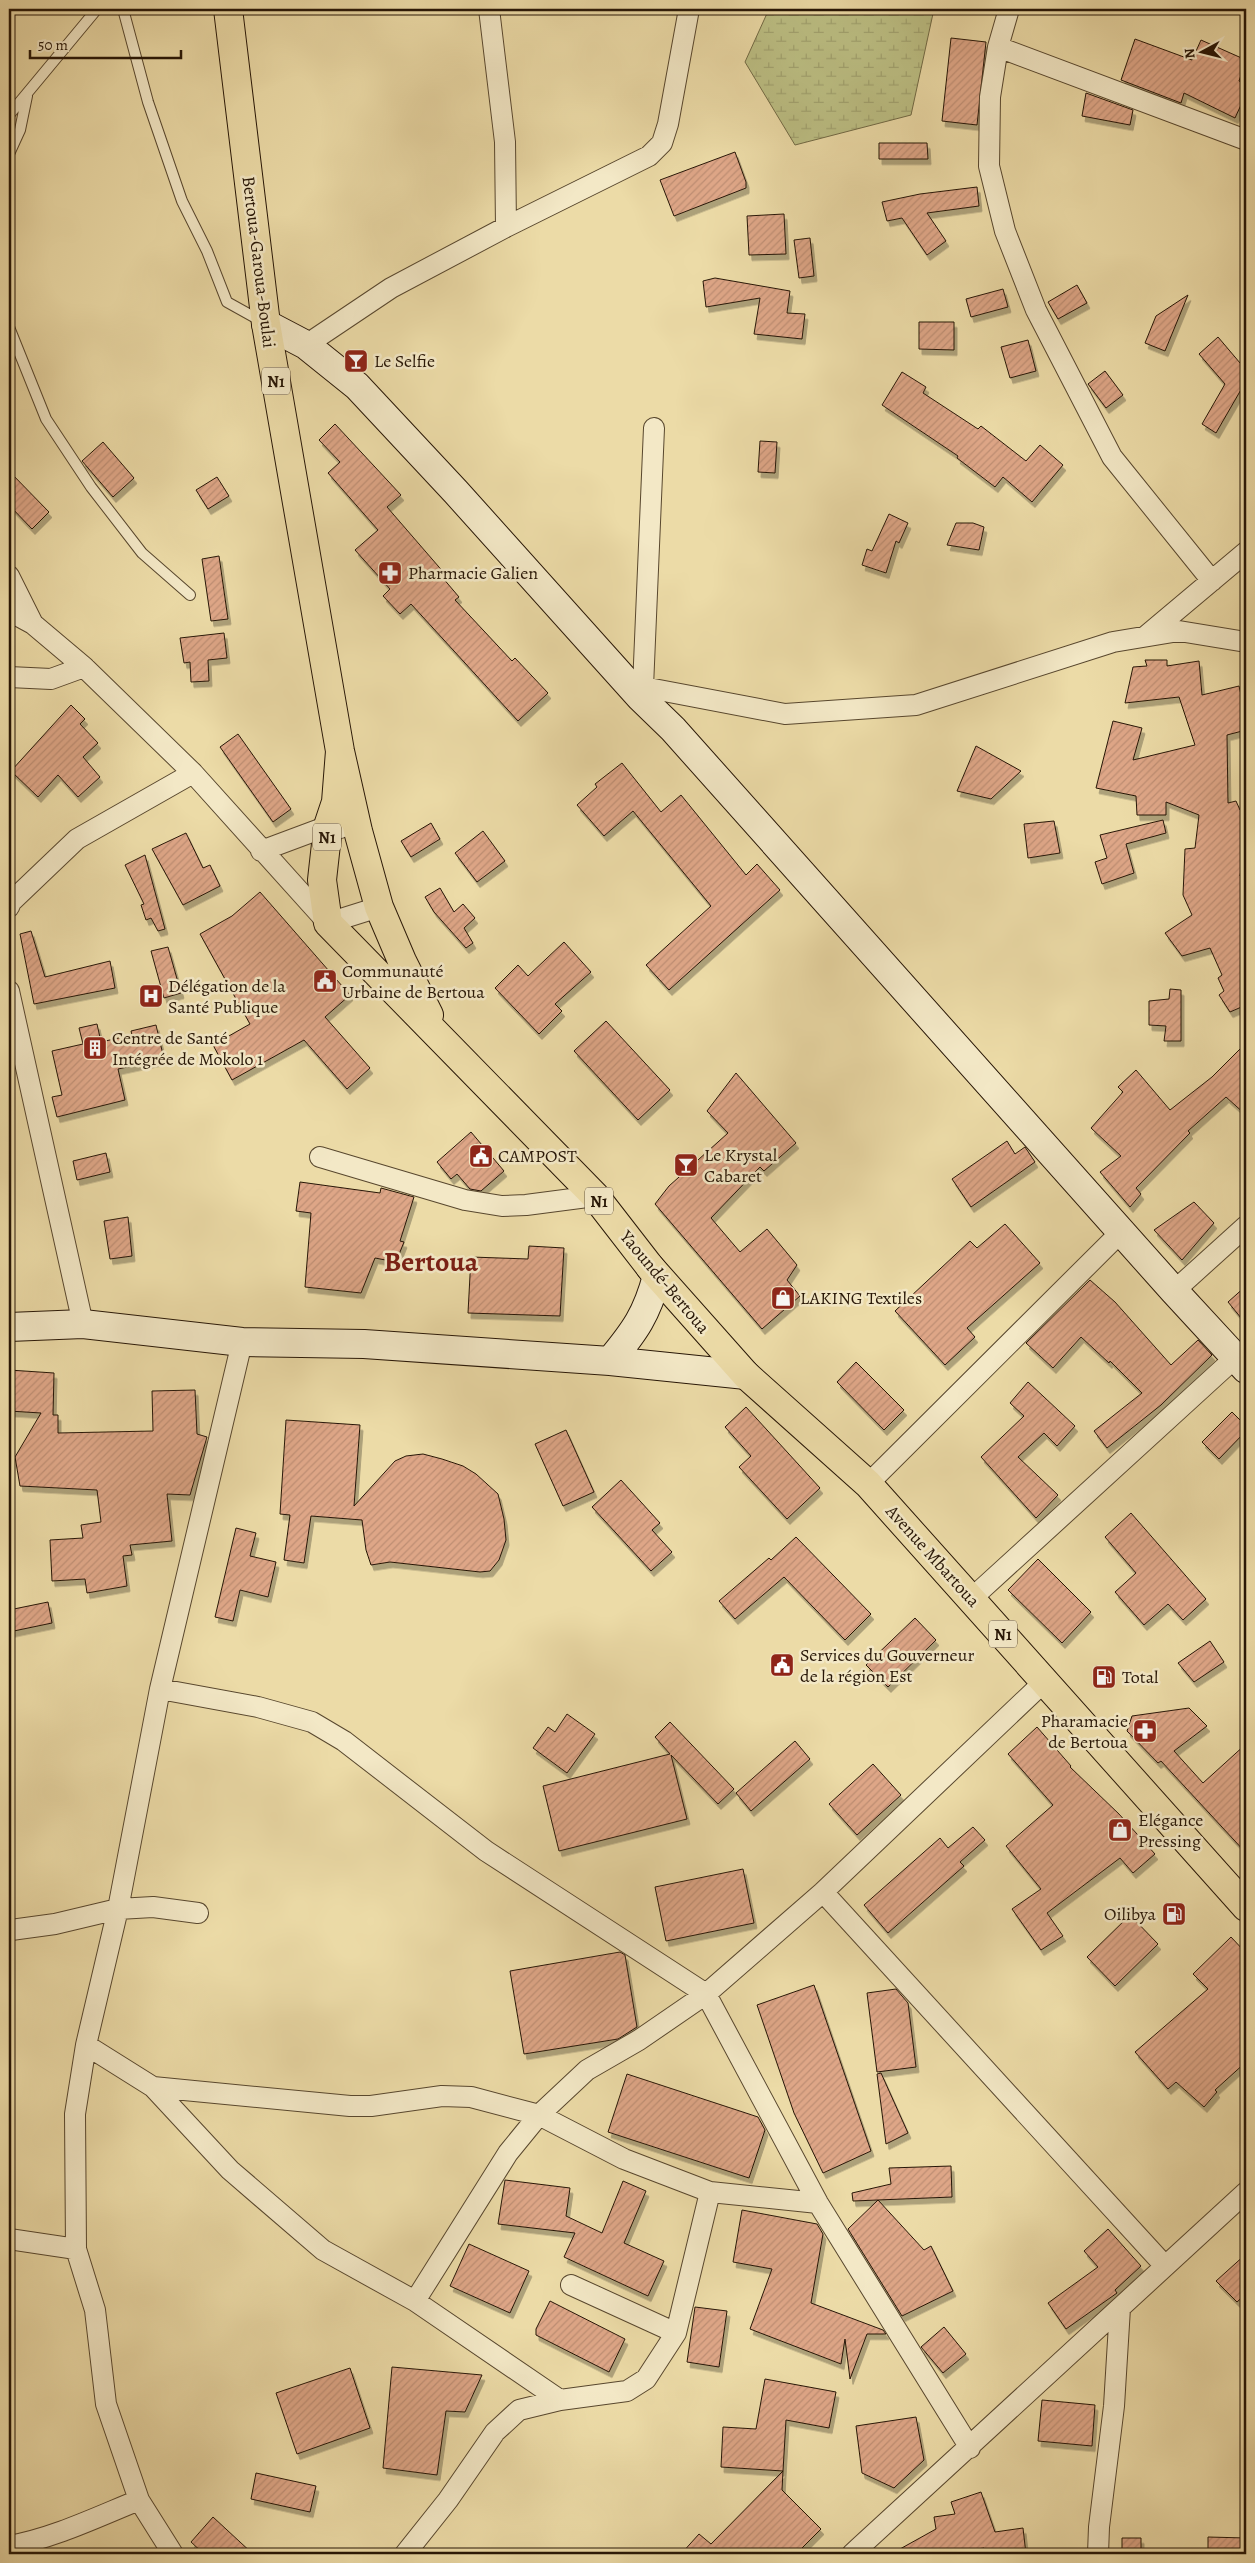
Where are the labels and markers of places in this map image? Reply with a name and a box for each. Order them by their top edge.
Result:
bar icon: Le Selfie [343,348,369,374]
place label: Le Selfie [374,349,435,373]
pharmacy icon: Pharmacie Galien [377,560,403,586]
place label: Pharmacie Galien [408,561,538,585]
place label: Communauté Urbaine de Bertoua [342,959,485,1004]
public building icon: Communauté Urbaine de Bertoua [312,968,338,994]
place label: Délégation de la Santé Publique [168,974,286,1019]
hospital icon: Délégation de la Santé Publique [138,983,164,1009]
place label: Centre de Santé Intégrée de Mokolo 1 [112,1026,263,1071]
building icon: Centre de Santé Intégrée de Mokolo 1 [82,1035,108,1061]
public building icon: CAMPOST [468,1143,494,1169]
place label: Le Krystal Cabaret [704,1143,778,1188]
place label: CAMPOST [498,1144,577,1168]
bar icon: Le Krystal Cabaret [673,1152,699,1178]
shop icon: LAKING Textiles [770,1285,796,1311]
place label: LAKING Textiles [800,1286,922,1310]
place label: Services du Gouverneur de la région Est [800,1643,974,1688]
public building icon: Services du Gouverneur de la région Est [769,1652,795,1678]
fuel station icon: Total [1091,1664,1117,1690]
place label: Total [1122,1665,1159,1689]
place label: Pharamacie de Bertoua [1041,1709,1129,1754]
pharmacy icon: Pharamacie de Bertoua [1132,1718,1158,1744]
place label: Elégance Pressing [1138,1808,1203,1853]
shop icon: Elégance Pressing [1107,1817,1133,1843]
fuel station icon: Oilibya [1161,1901,1187,1927]
place label: Oilibya [1104,1902,1157,1926]

